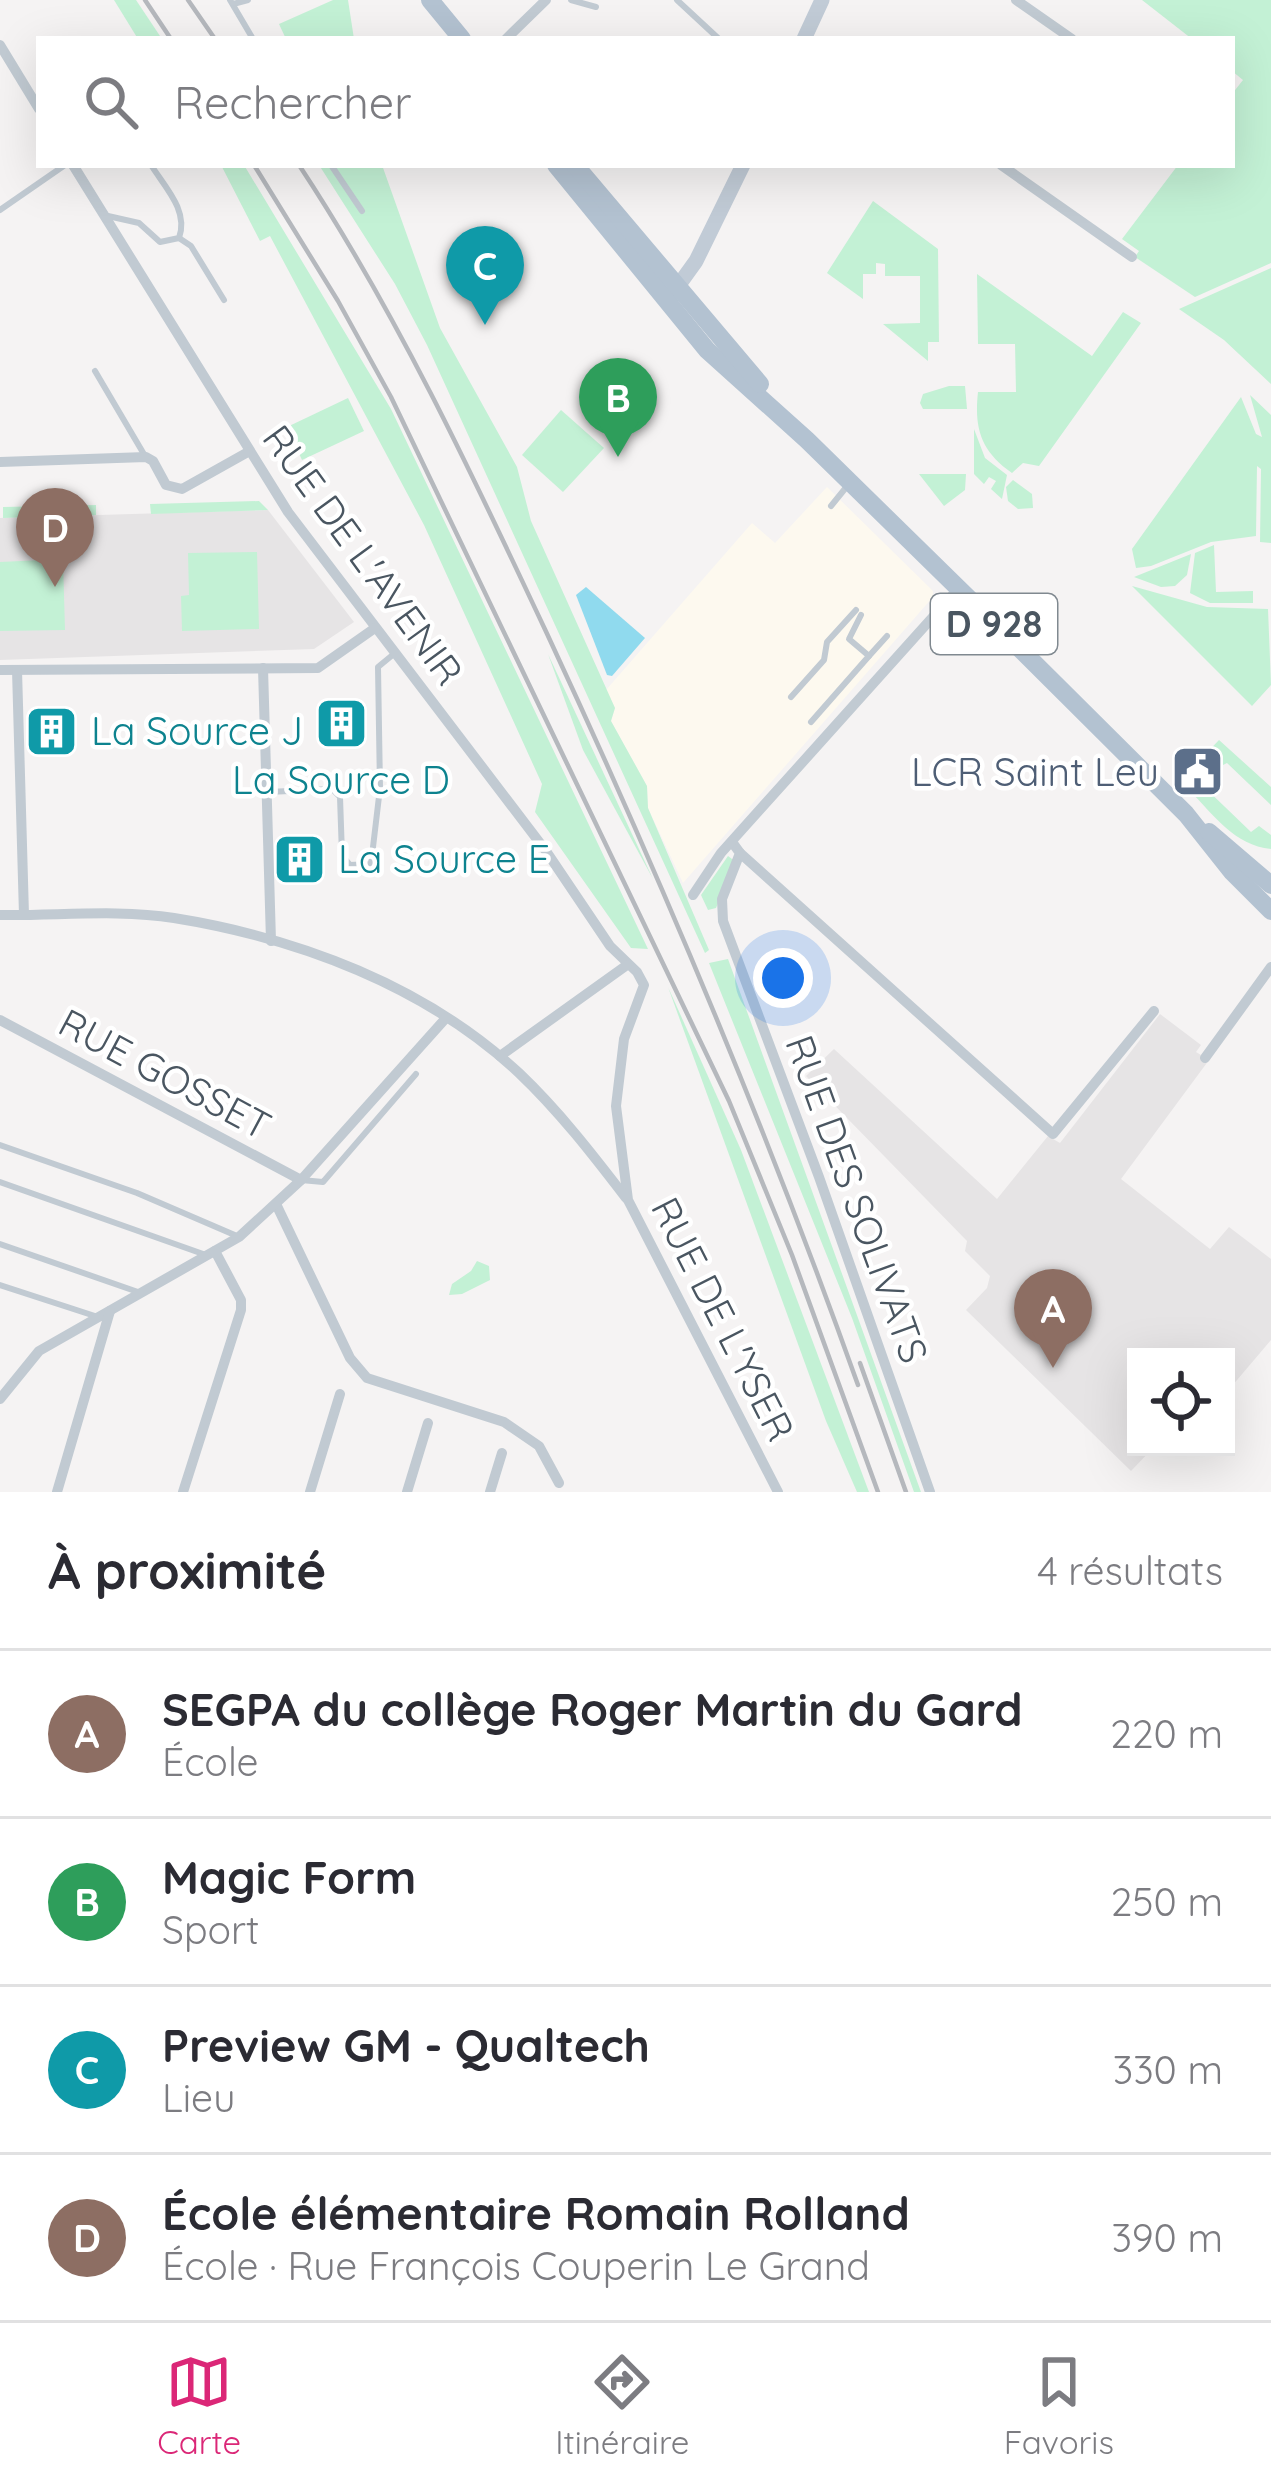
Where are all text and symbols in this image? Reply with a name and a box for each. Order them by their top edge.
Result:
search box [36,36,1235,168]
icon: search [78,69,144,135]
text: Rechercher [174,74,412,130]
pin: C [446,226,524,325]
pin: B [579,358,657,457]
street label: RUE DE L'AVENIR [253,415,474,694]
pin: D [16,488,94,587]
road number: D 928 [931,594,1057,654]
building icon: La Source D [313,695,369,751]
building icon: La Source J [24,703,80,759]
place label: La Source J [91,706,303,755]
public building icon: LCR Saint Leu [1170,744,1226,800]
place label: LCR Saint Leu [911,747,1159,796]
place label: La Source D [232,755,450,804]
building icon: La Source E [271,831,327,887]
place label: La Source E [338,834,550,883]
your location [753,948,813,1008]
street label: RUE GOSSET [51,997,280,1150]
street label: RUE DES SOLIVATS [775,1028,939,1369]
street label: RUE DE L'YSER [641,1189,806,1449]
pin: A [1014,1269,1092,1368]
map controls [1127,1348,1235,1456]
button: locate [1127,1348,1235,1456]
text: À proximité [48,1538,326,1602]
text: 4 résultats [1037,1546,1223,1595]
text: SEGPA du collège Roger Martin du Gard [162,1681,1023,1737]
text: A [75,1709,99,1758]
text: 220 m [1110,1709,1223,1758]
text: École [162,1737,259,1786]
text: Magic Form [162,1849,416,1905]
text: B [74,1877,100,1926]
text: 250 m [1111,1877,1223,1926]
text: Sport [162,1905,259,1954]
text: Preview GM - Qualtech [162,2017,650,2073]
text: C [75,2045,99,2094]
text: 330 m [1113,2045,1223,2094]
text: Lieu [162,2073,235,2122]
text: École élémentaire Romain Rolland [162,2185,910,2241]
text: D [73,2213,101,2262]
text: 390 m [1111,2213,1223,2262]
text: École · Rue François Couperin Le Grand [162,2241,870,2290]
tab: Carte [157,2349,241,2462]
tab: Itinéraire [555,2349,690,2462]
tab: Favoris [1004,2349,1114,2462]

